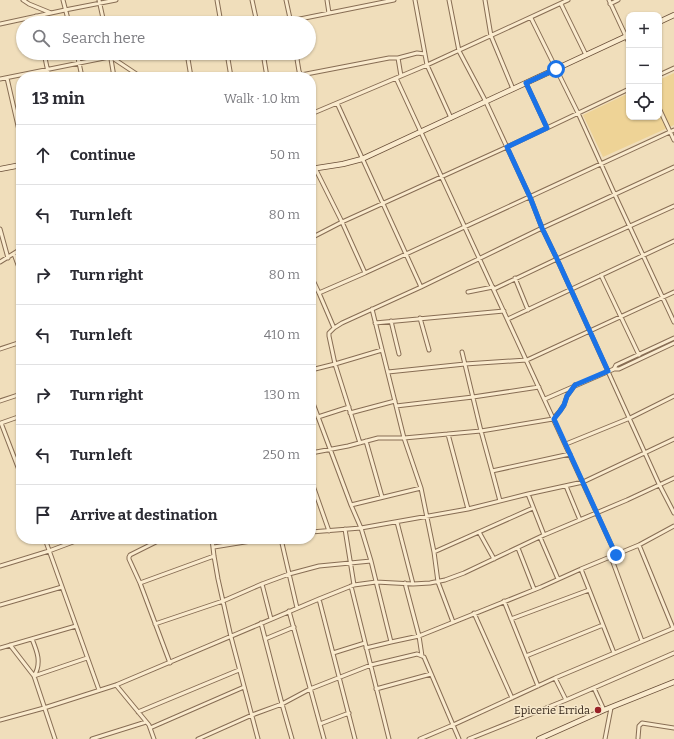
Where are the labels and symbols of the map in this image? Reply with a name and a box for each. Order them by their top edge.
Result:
route start [547,60,565,78]
route end [607,546,625,564]
place label: Epicerie Errida [514,704,590,717]
marker: Epicerie Errida [593,705,603,715]

